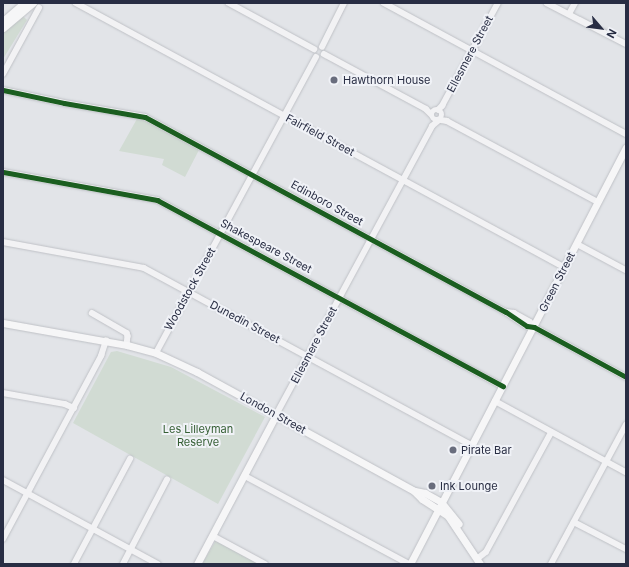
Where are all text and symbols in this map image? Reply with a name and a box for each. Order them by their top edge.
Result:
north arrow [581,8,621,48]
street label: Ellesmere Street [444,14,496,94]
text: N [603,27,620,41]
place label: Hawthorn House [343,73,430,87]
marker: Hawthorn House [328,74,340,86]
street label: Fairfield Street [283,111,357,159]
street label: Edinboro Street [289,178,365,228]
street label: Shakespeare Street [218,216,314,276]
street label: Woodstock Street [162,245,218,333]
street label: Green Street [536,250,578,314]
street label: Dunedin Street [208,298,282,346]
street label: Ellesmere Street [288,305,340,385]
street label: London Street [238,389,308,437]
park label: Les Lilleyman Reserve [163,423,233,449]
place label: Pirate Bar [461,443,512,457]
marker: Pirate Bar [448,445,458,455]
place label: Ink Lounge [440,479,498,493]
marker: Ink Lounge [427,481,437,491]

